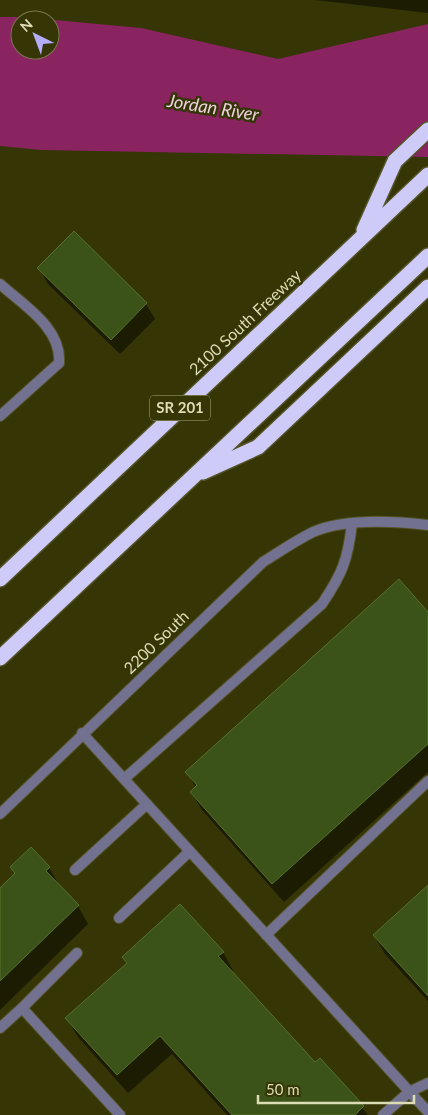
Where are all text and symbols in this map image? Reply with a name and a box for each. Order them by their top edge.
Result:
north arrow [10,10,60,60]
text: N [16,15,36,35]
water label: Jordan River [165,89,261,125]
street label: 2100 South Freeway [185,264,305,378]
road number: SR 201 [150,396,210,420]
street label: 2200 South [119,606,192,677]
scale bar [258,1072,414,1104]
text: 50 m [266,1080,300,1098]

